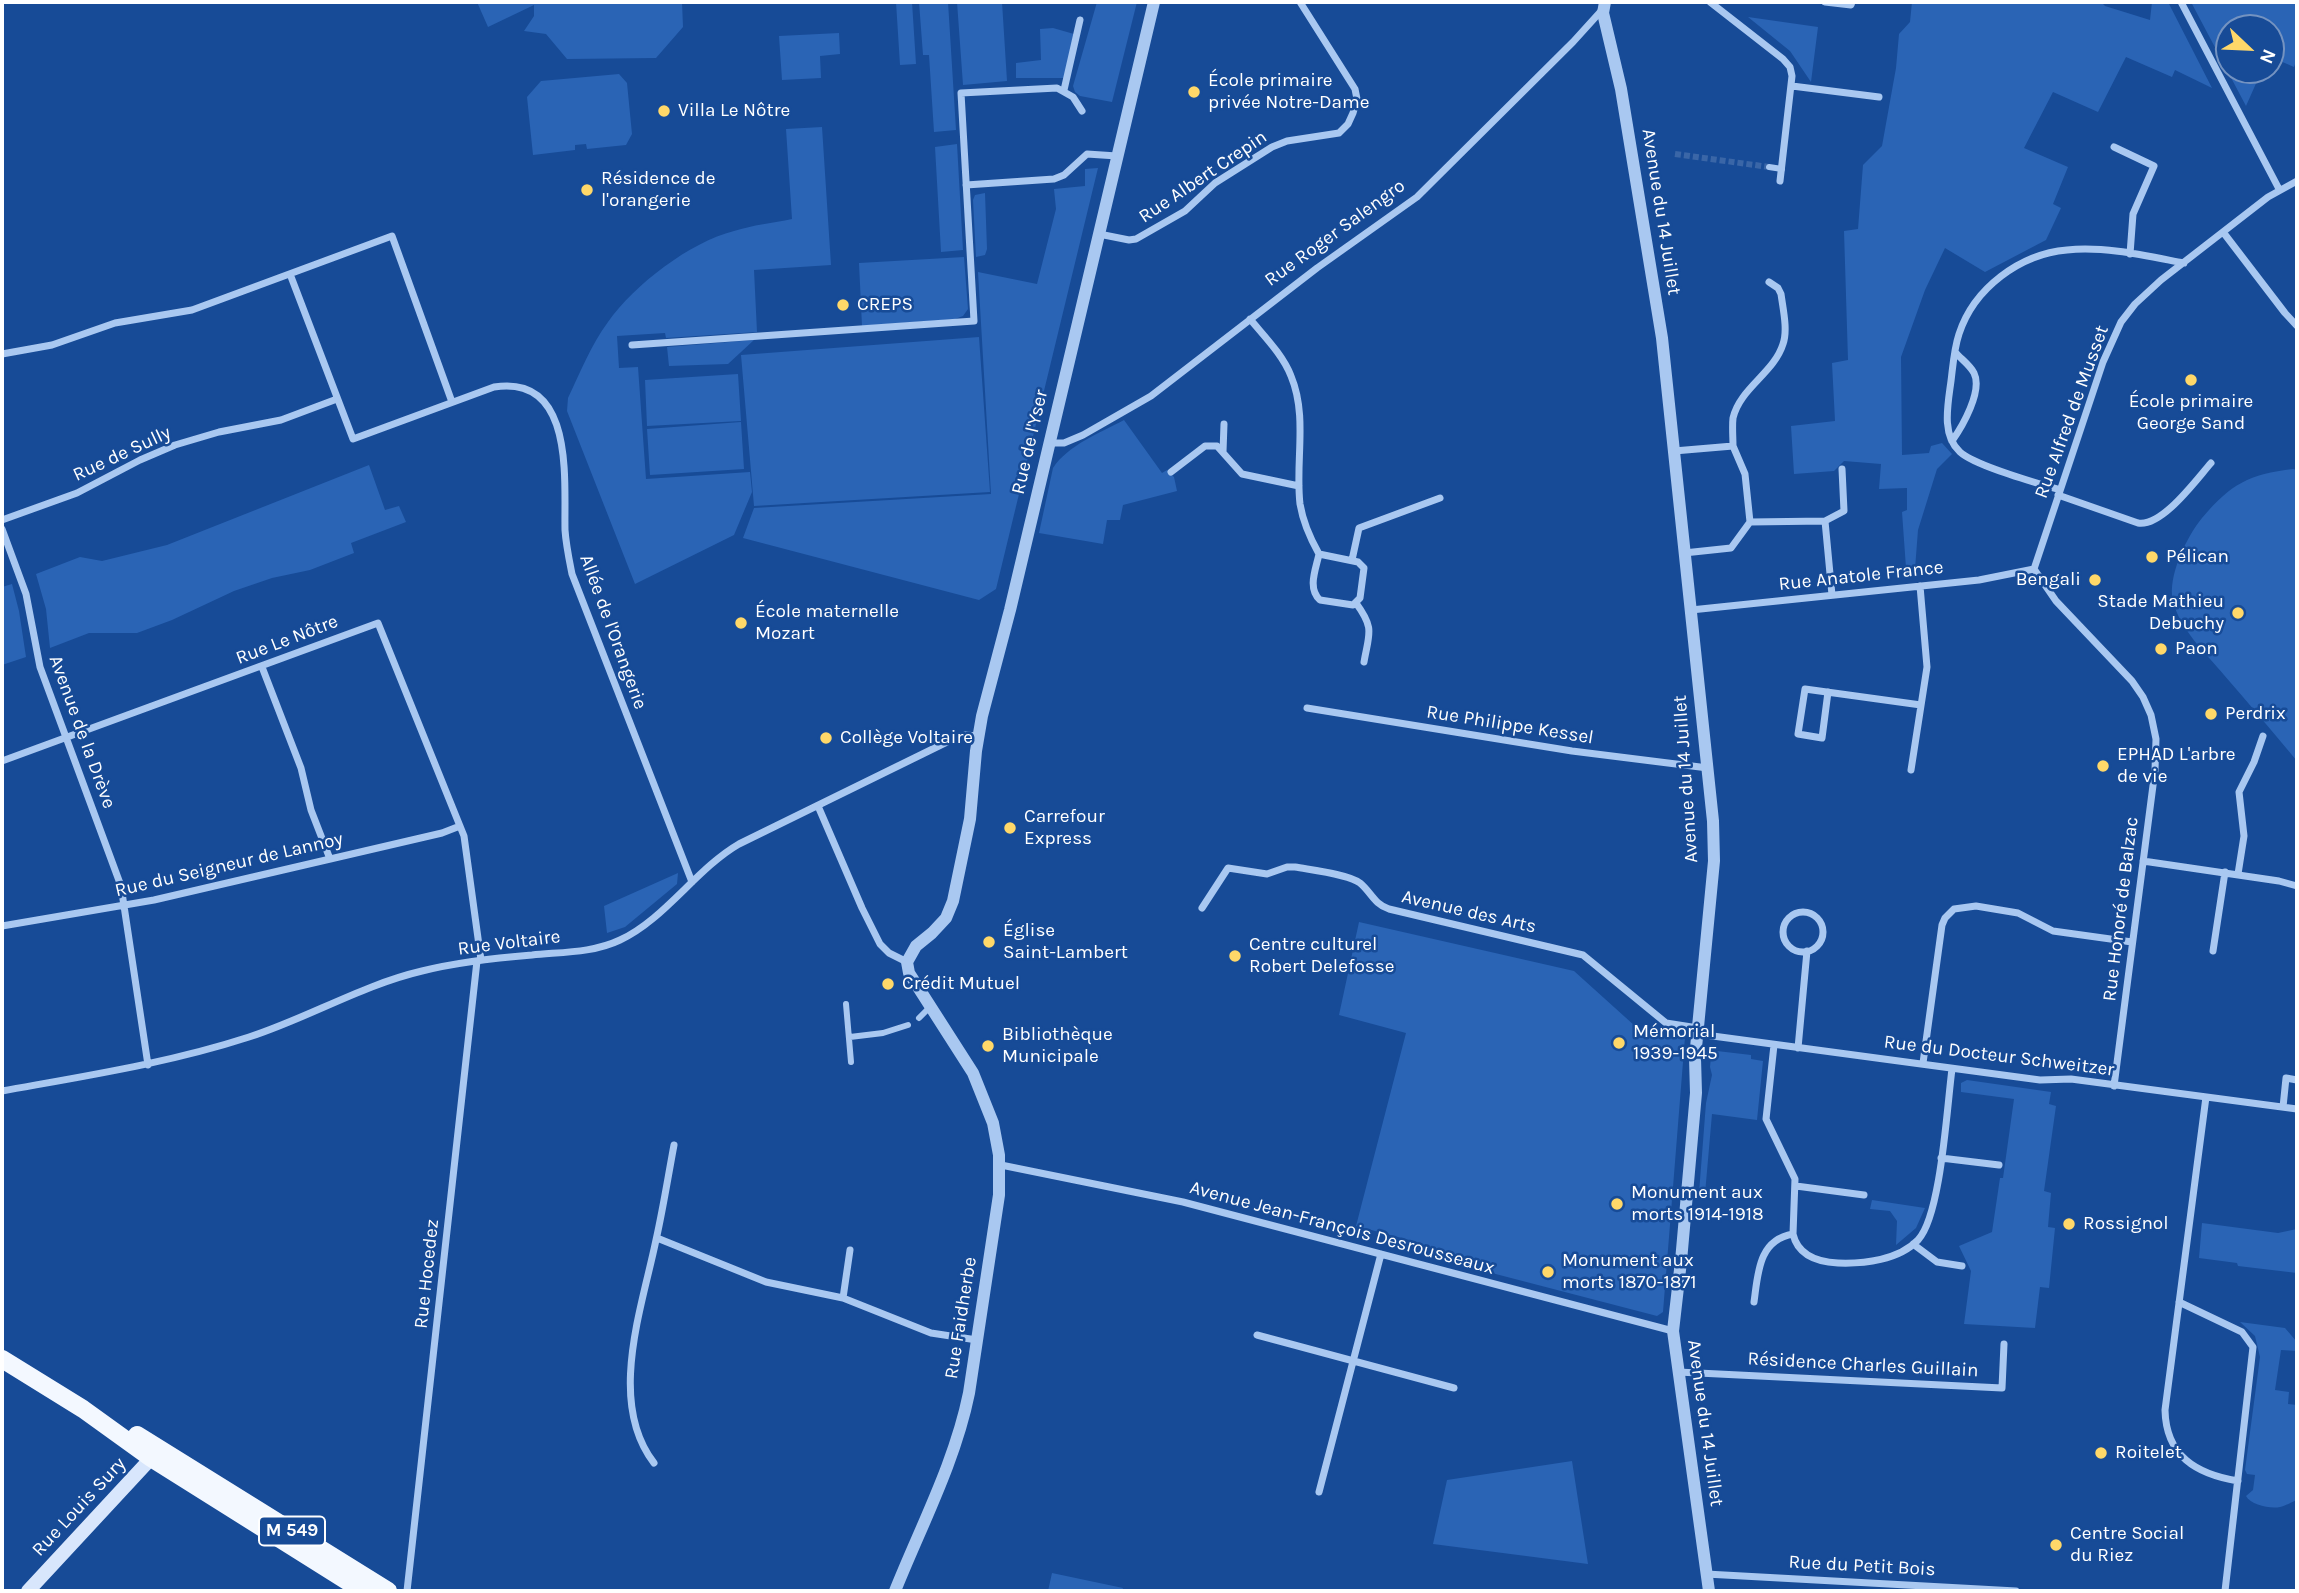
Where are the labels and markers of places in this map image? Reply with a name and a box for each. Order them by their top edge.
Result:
place label: École primaire privée Notre-Dame [1208,70,1369,114]
marker: École primaire privée Notre-Dame [1186,84,1202,100]
place label: Villa Le Nôtre [678,100,790,122]
marker: Villa Le Nôtre [656,103,672,119]
place label: Résidence de l'orangerie [601,168,716,212]
marker: Résidence de l'orangerie [579,182,595,198]
place label: CREPS [857,294,913,316]
marker: CREPS [835,297,851,313]
marker: École primaire George Sand [2183,372,2199,388]
place label: École primaire George Sand [2129,391,2253,435]
place label: Pélican [2166,546,2229,568]
marker: Pélican [2144,549,2160,565]
place label: Bengali [2016,569,2081,591]
marker: Bengali [2087,572,2103,588]
place label: Stade Mathieu Debuchy [2097,591,2224,635]
place label: École maternelle Mozart [755,601,899,645]
marker: Stade Mathieu Debuchy [2230,605,2246,621]
marker: École maternelle Mozart [733,615,749,631]
place label: Paon [2175,638,2218,660]
marker: Paon [2153,641,2169,657]
place label: Perdrix [2225,703,2286,725]
marker: Perdrix [2203,706,2219,722]
place label: Collège Voltaire [840,727,973,749]
marker: Collège Voltaire [818,730,834,746]
place label: EPHAD L'arbre de vie [2117,744,2236,788]
marker: EPHAD L'arbre de vie [2095,758,2111,774]
place label: Carrefour Express [1024,806,1105,850]
marker: Carrefour Express [1002,820,1018,836]
place label: Église Saint-Lambert [1003,920,1128,964]
marker: Église Saint-Lambert [981,934,997,950]
place label: Centre culturel Robert Delefosse [1249,934,1395,978]
marker: Centre culturel Robert Delefosse [1227,948,1243,964]
place label: Crédit Mutuel [902,973,1020,995]
marker: Crédit Mutuel [880,976,896,992]
place label: Mémorial 1939-1945 [1633,1021,1718,1065]
place label: Bibliothèque Municipale [1002,1024,1113,1068]
marker: Mémorial 1939-1945 [1611,1035,1627,1051]
marker: Bibliothèque Municipale [980,1038,996,1054]
place label: Monument aux morts 1914-1918 [1631,1182,1764,1226]
marker: Monument aux morts 1914-1918 [1609,1196,1625,1212]
place label: Rossignol [2083,1213,2169,1235]
marker: Rossignol [2061,1216,2077,1232]
place label: Monument aux morts 1870-1871 [1562,1250,1697,1294]
marker: Monument aux morts 1870-1871 [1540,1264,1556,1280]
place label: Roitelet [2115,1442,2182,1464]
marker: Roitelet [2093,1445,2109,1461]
place label: Centre Social du Riez [2070,1523,2184,1567]
marker: Centre Social du Riez [2048,1537,2064,1553]

